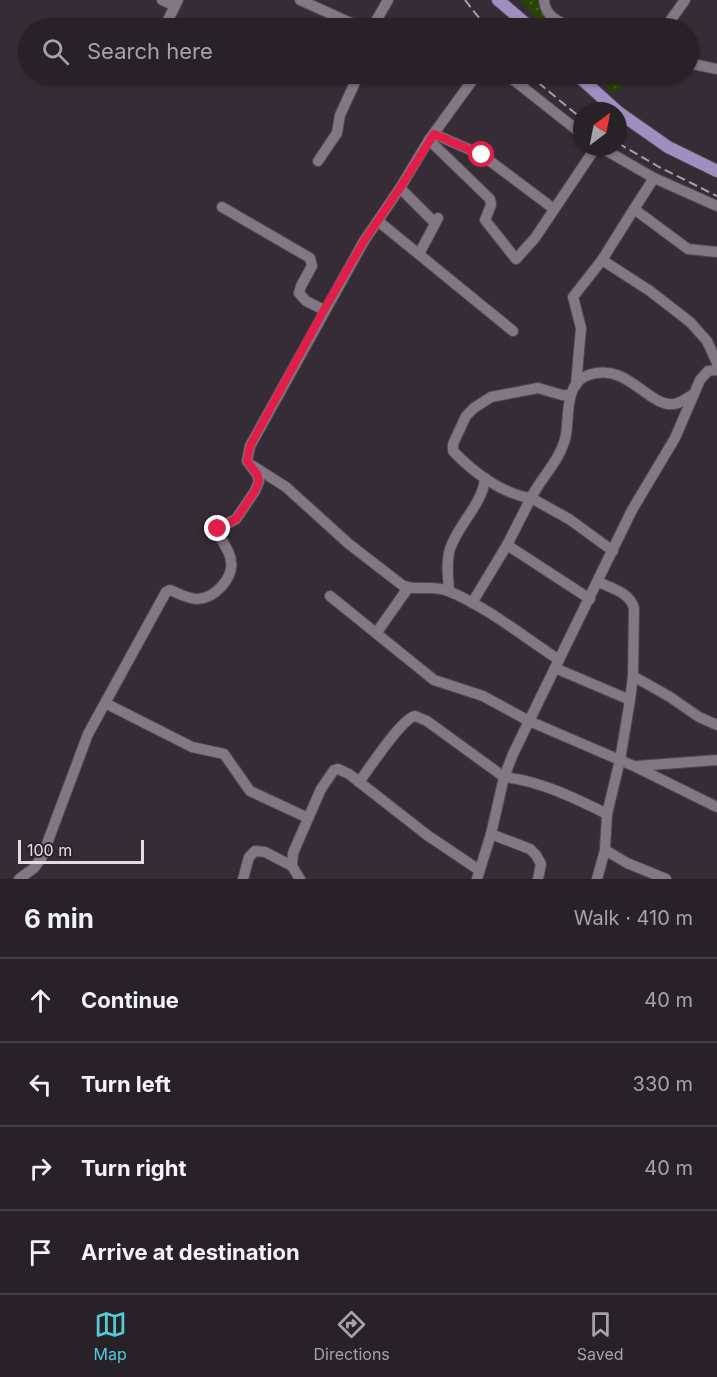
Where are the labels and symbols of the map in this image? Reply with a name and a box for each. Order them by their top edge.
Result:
north arrow [573,102,627,156]
route start [468,141,494,167]
route end [204,515,230,541]
scale bar [18,837,144,864]

